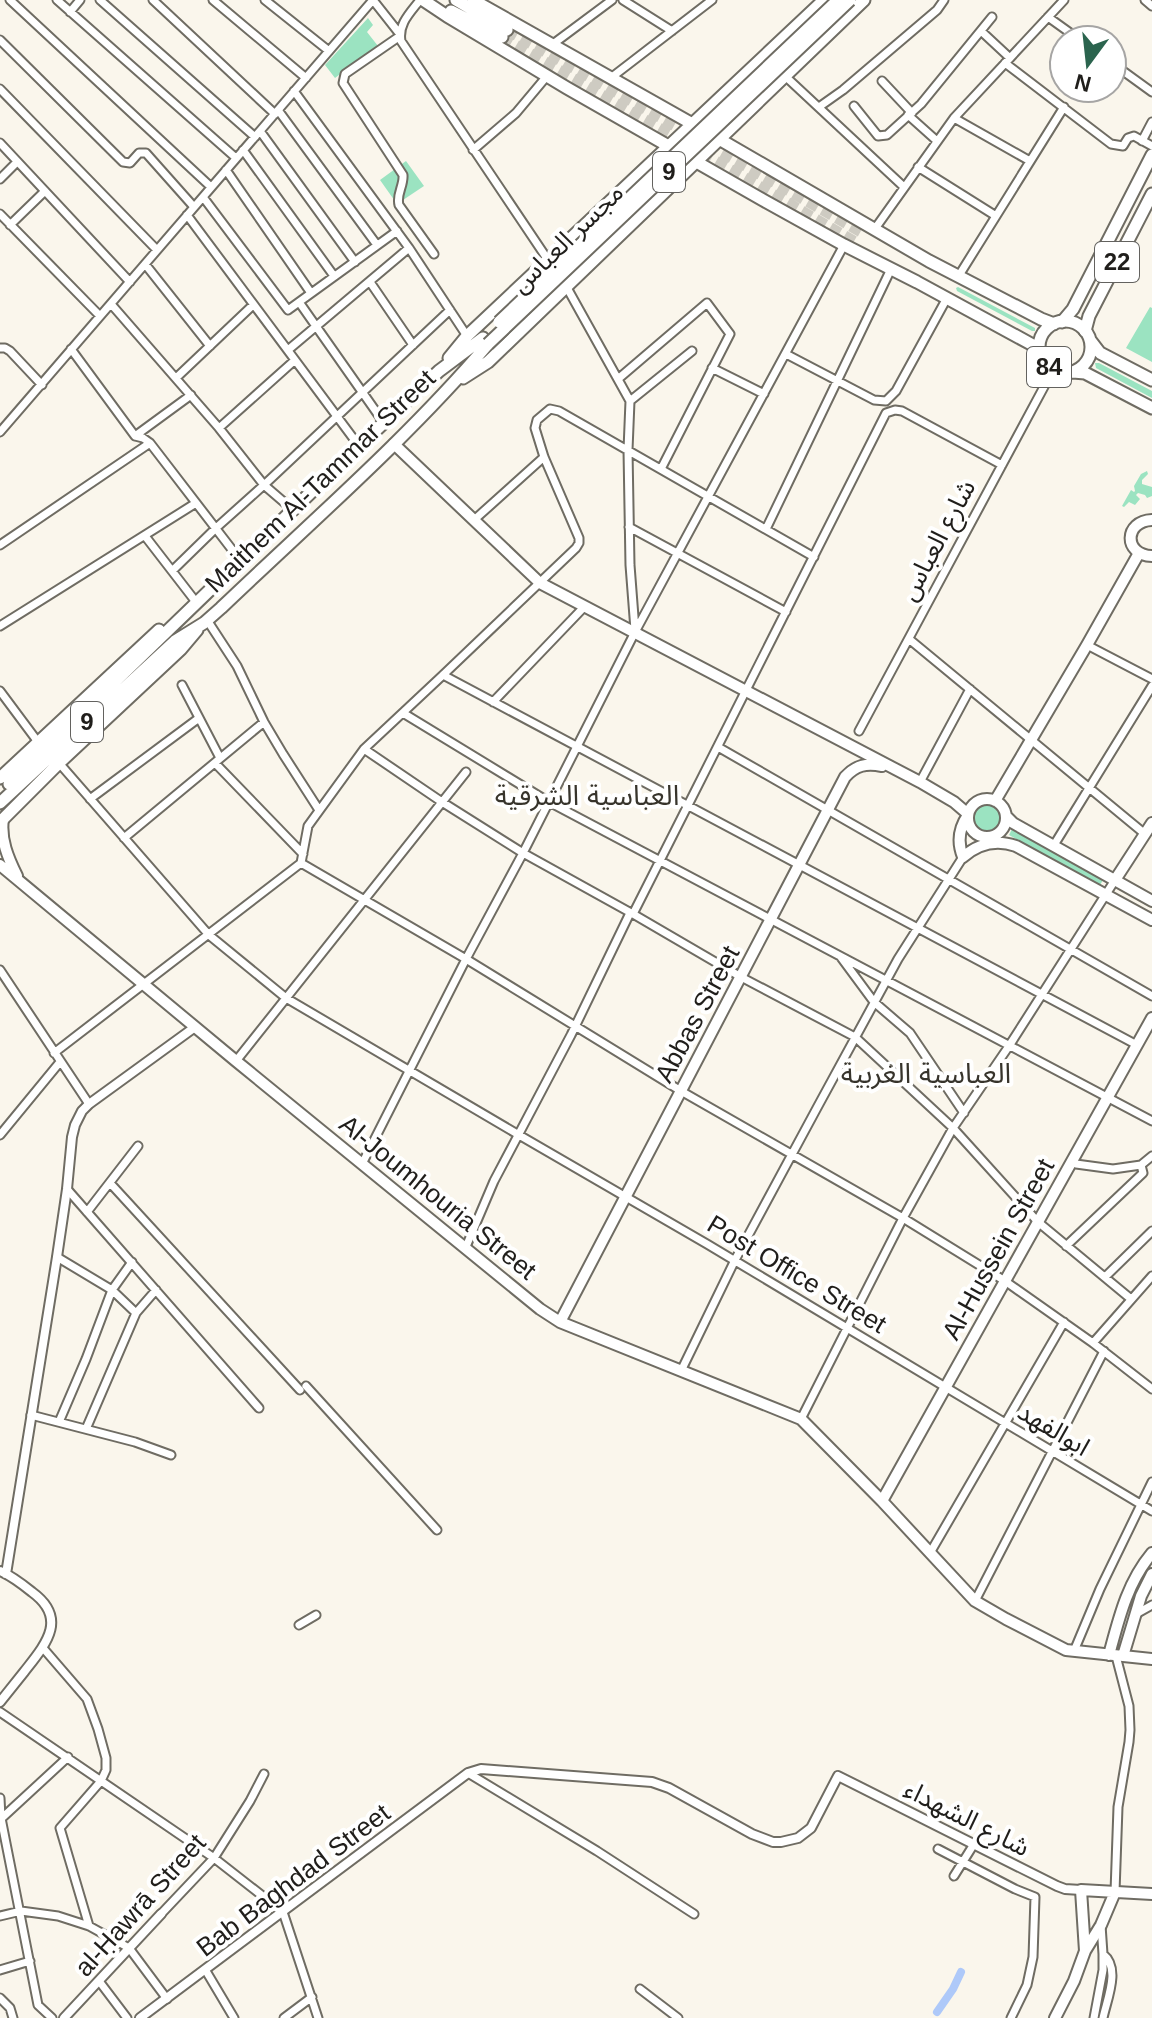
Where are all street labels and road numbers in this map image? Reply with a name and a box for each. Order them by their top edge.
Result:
road number: 9 [653,152,685,192]
street label: مجسر العباس [505,177,629,299]
road number: 22 [1095,242,1139,282]
road number: 84 [1027,347,1071,387]
street label: Maithem Al-Tammar Street [199,363,442,599]
street label: شارع العباس [893,475,985,607]
road number: 9 [71,702,103,742]
street label: Abbas Street [648,940,746,1087]
street label: Al-Joumhouria Street [334,1108,543,1286]
street label: Al-Hussein Street [936,1153,1061,1345]
street label: Post Office Street [702,1209,893,1340]
street label: ابوالفهد [1013,1396,1095,1462]
street label: شارع الشهداء [897,1774,1035,1866]
street label: Bab Baghdad Street [190,1797,396,1962]
street label: al-Ḥawrā Street [68,1827,212,1982]

